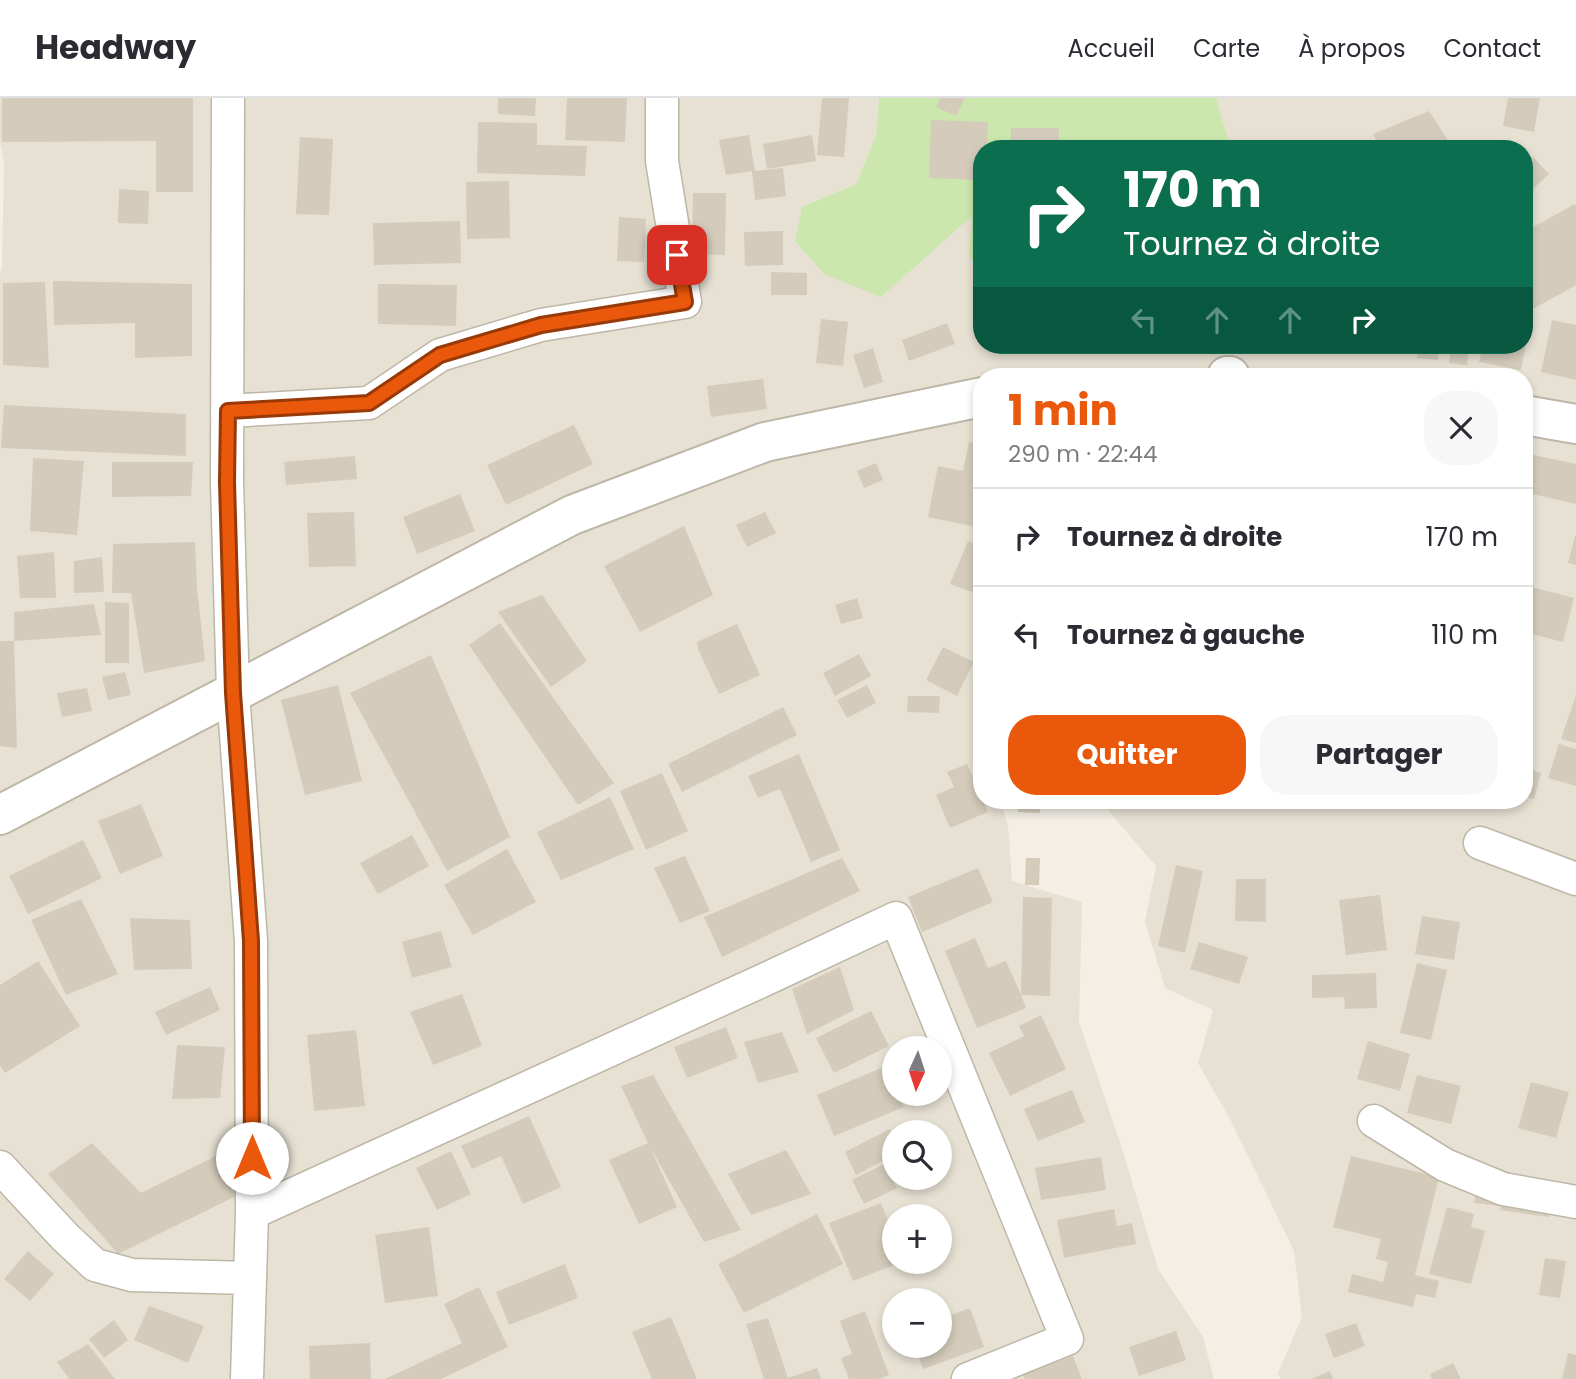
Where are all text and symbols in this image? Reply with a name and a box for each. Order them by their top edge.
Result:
text: Headway [35,24,196,71]
text: Accueil [1068,32,1155,65]
text: Carte [1193,32,1260,65]
text: À propos [1298,32,1405,65]
text: Contact [1443,32,1541,65]
text: 170 m [1123,156,1262,224]
icon: right [1008,168,1099,259]
text: Tournez à droite [1123,221,1380,266]
pin [647,225,707,285]
icon: arrive [658,236,696,274]
icon: left [1125,301,1163,339]
icon: ahead [1198,301,1236,339]
icon: ahead [1271,301,1309,339]
icon: right [1344,301,1382,339]
text: 1 min [1008,381,1118,440]
button: close [1424,391,1498,465]
text: 290 m · 22:44 [1008,438,1157,470]
icon: right [1008,518,1046,556]
text: Tournez à droite [1067,519,1282,555]
text: 170 m [1425,519,1498,555]
icon: left [1008,616,1046,654]
text: Tournez à gauche [1067,617,1305,653]
text: 110 m [1431,617,1498,653]
button: Quitter [1008,715,1246,795]
button: Partager [1260,715,1498,795]
north arrow [882,1036,952,1106]
map controls [882,1036,952,1358]
button: search [882,1120,952,1190]
position arrow [215,1121,289,1195]
button: + [882,1204,952,1274]
button: − [882,1288,952,1358]

